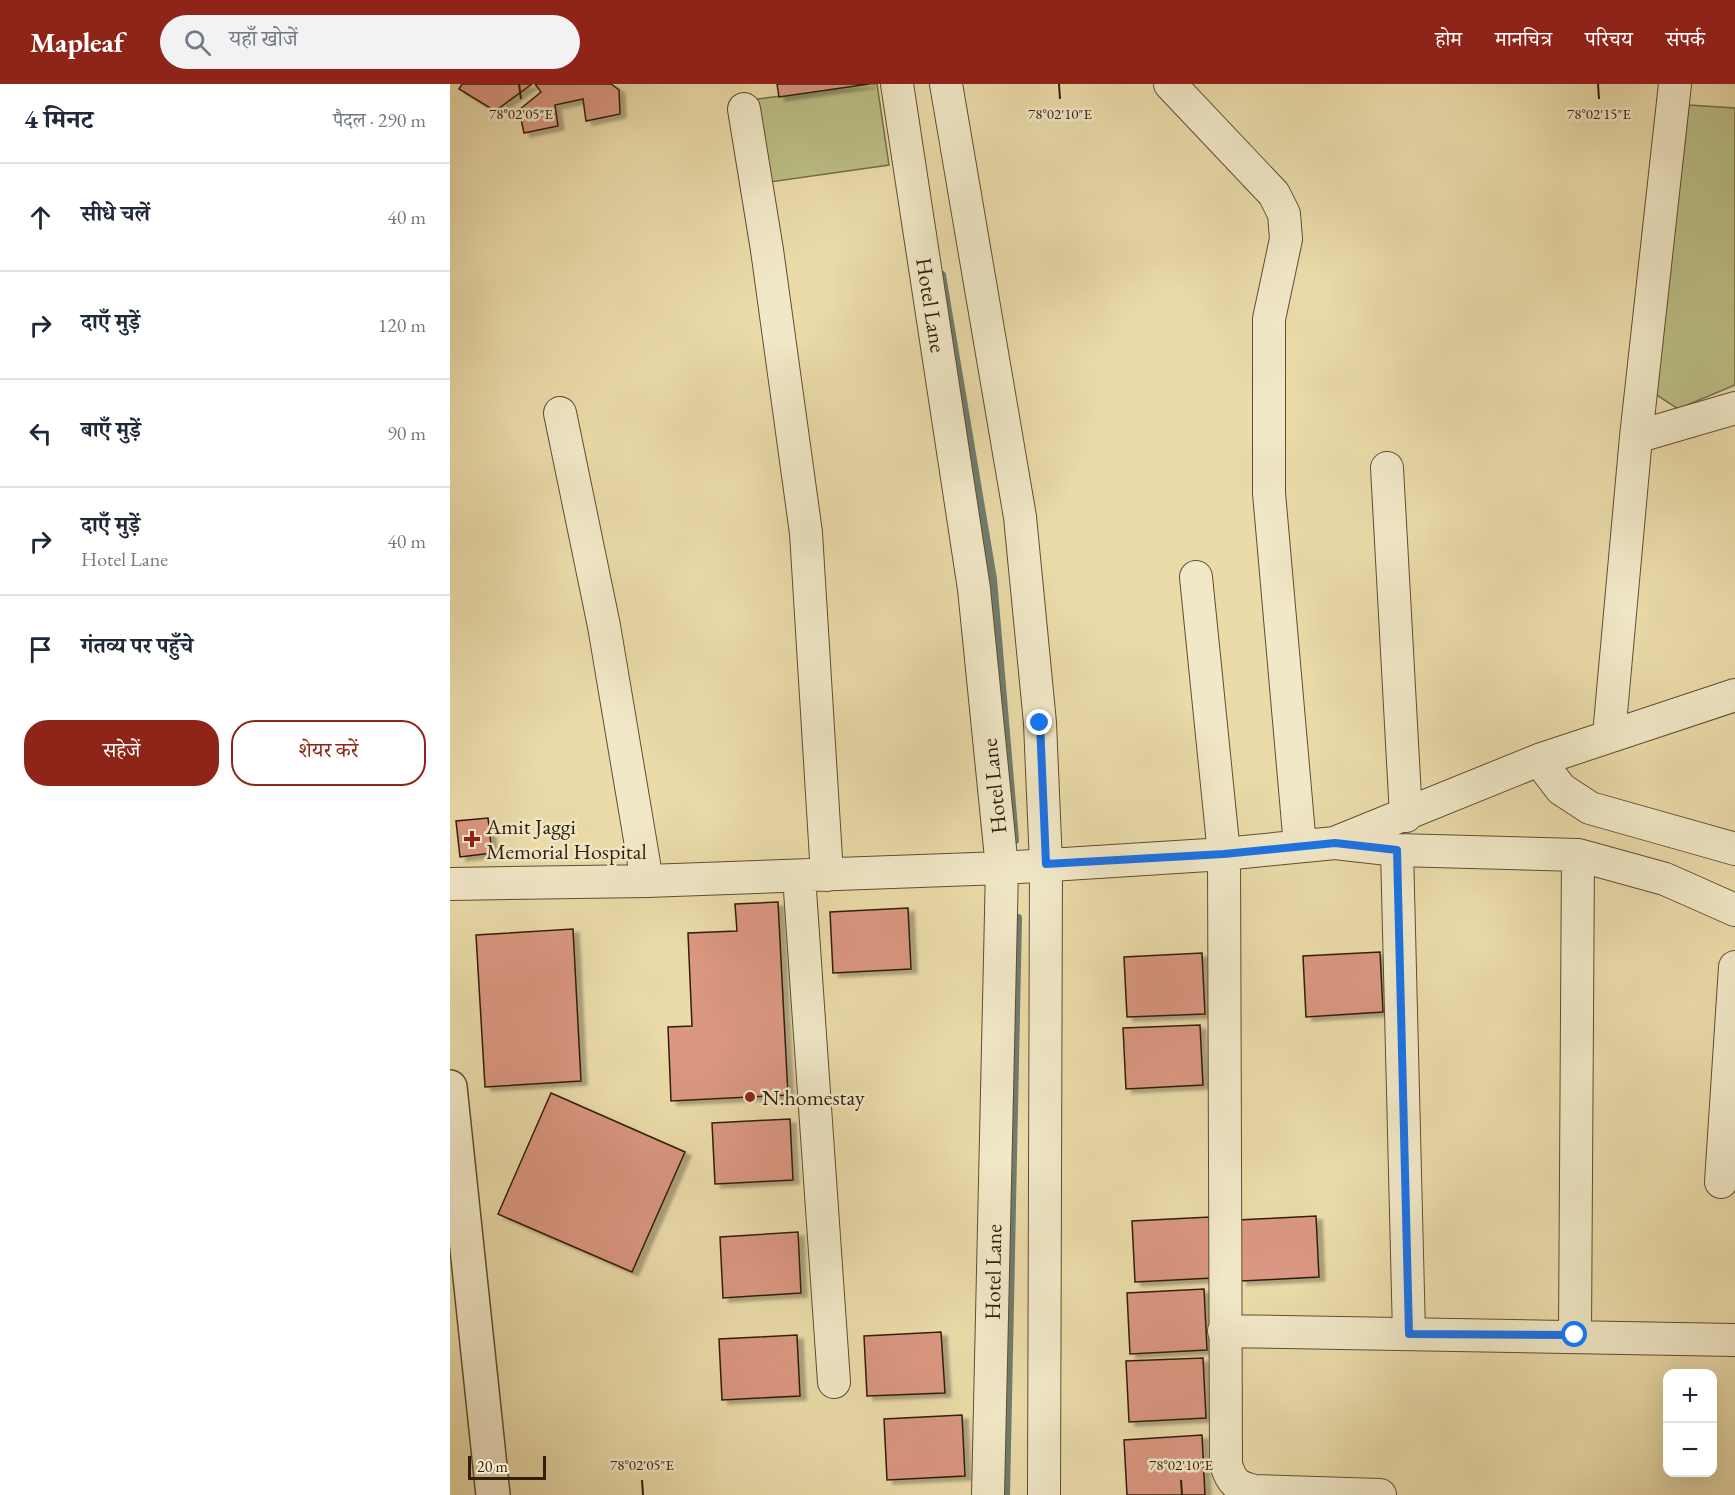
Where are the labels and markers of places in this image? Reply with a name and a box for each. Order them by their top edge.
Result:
place label: Amit Jaggi Memorial Hospital [485,812,647,866]
marker: Amit Jaggi Memorial Hospital [463,830,481,848]
place label: N.homestay [762,1083,865,1112]
marker: N.homestay [743,1090,757,1104]

